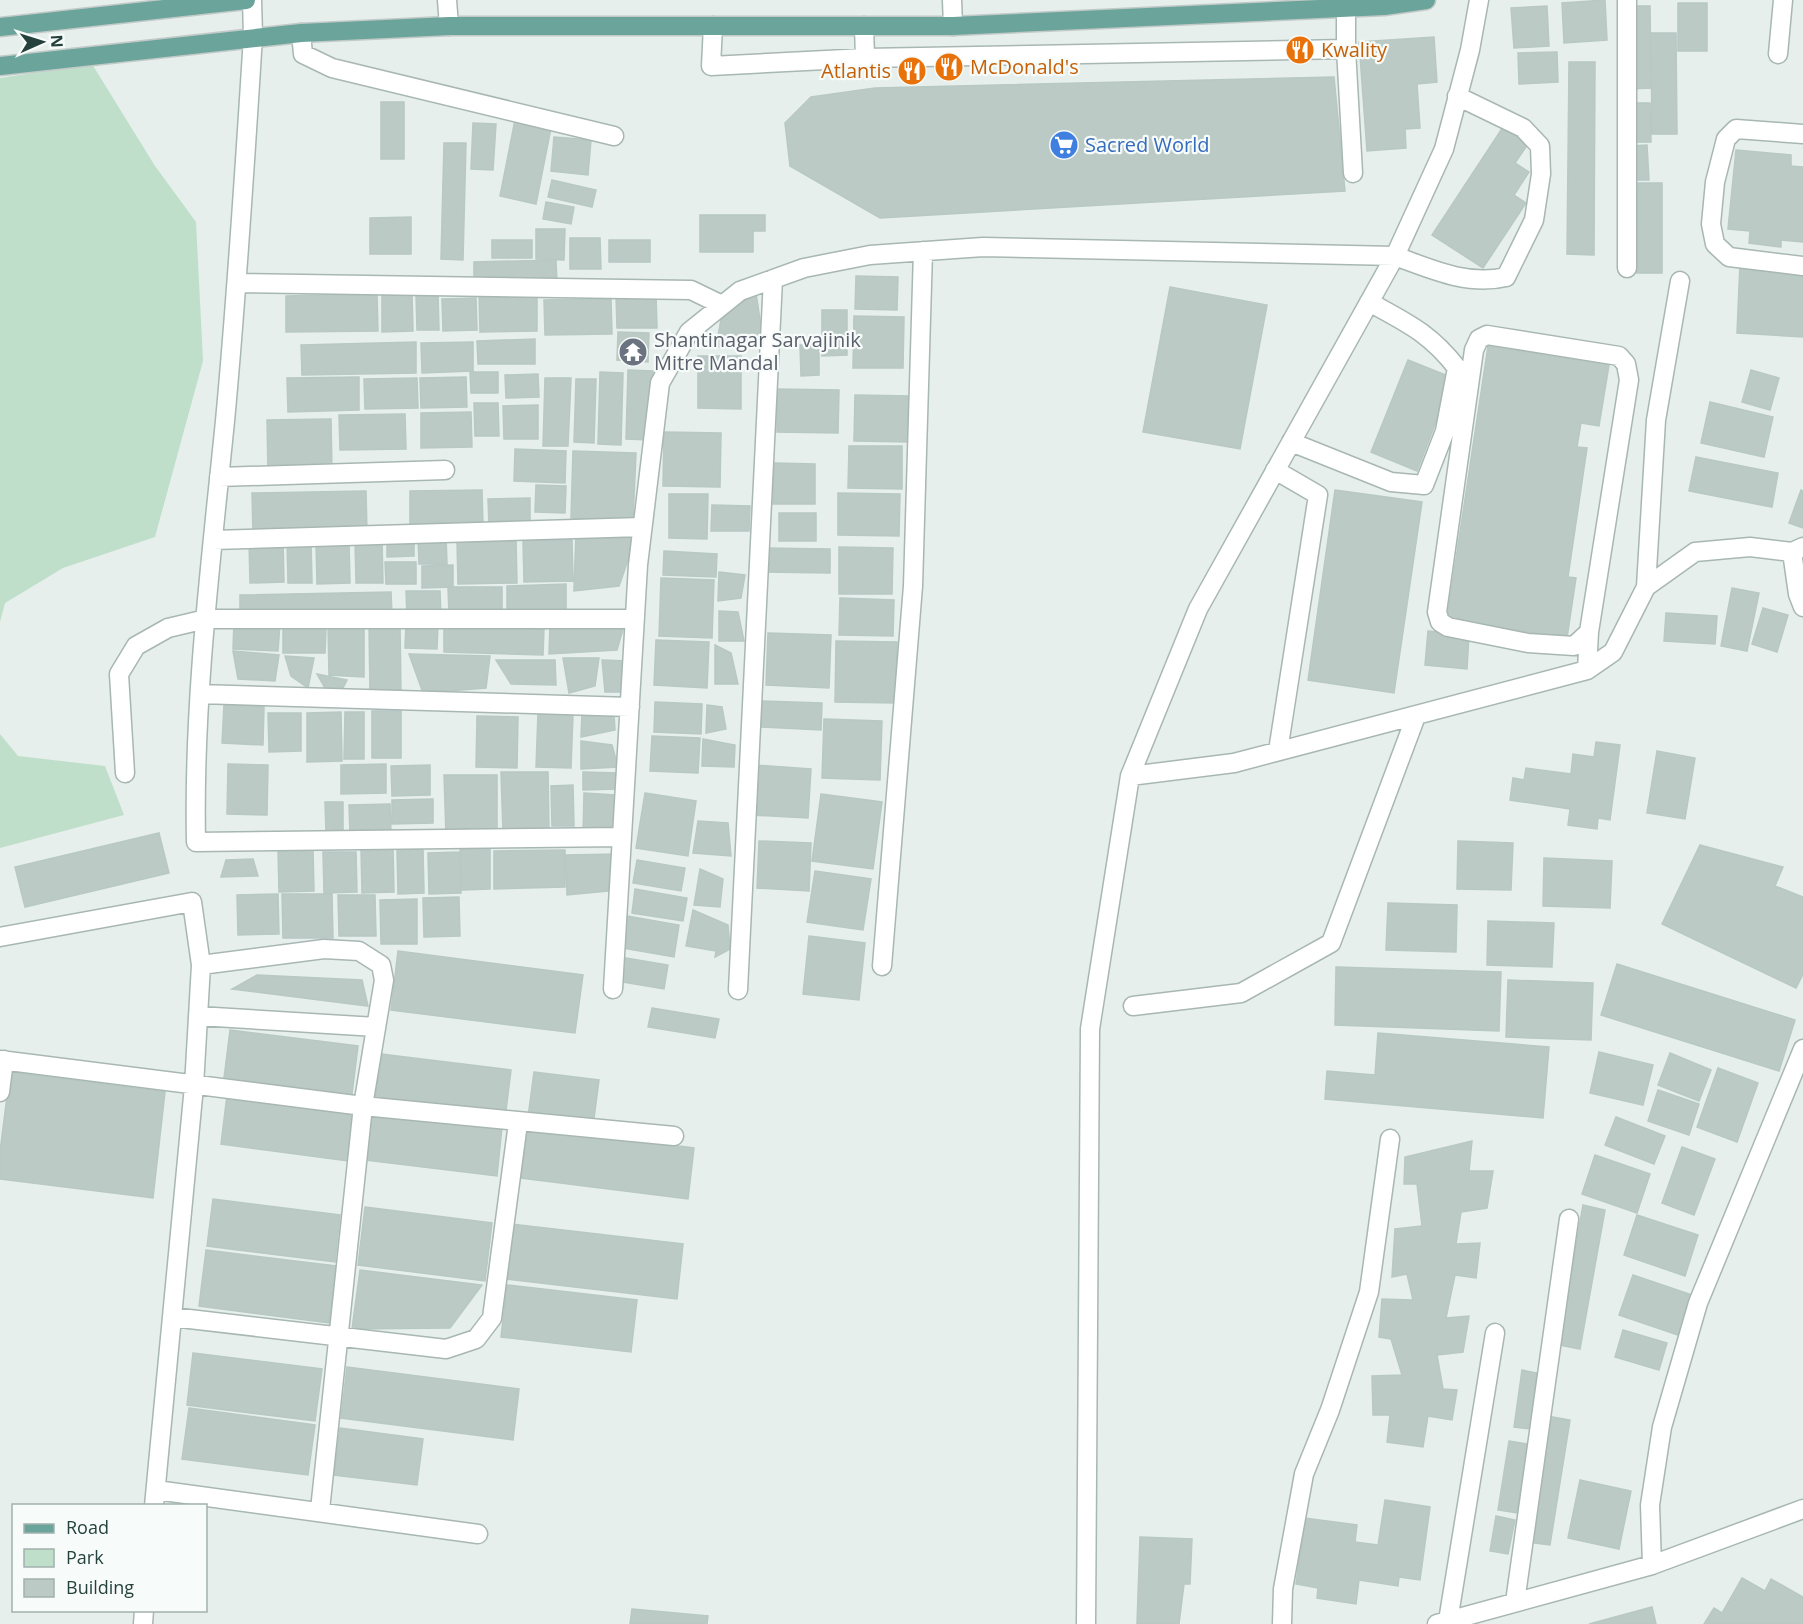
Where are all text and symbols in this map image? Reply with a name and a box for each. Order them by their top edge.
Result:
north arrow [12,12,72,72]
text: N [46,34,68,48]
restaurant icon: Kwality [1284,34,1316,66]
place label: Kwality [1321,36,1388,63]
restaurant icon: McDonald's [933,51,965,83]
place label: McDonald's [970,53,1079,80]
restaurant icon: Atlantis [896,55,928,87]
place label: Atlantis [821,57,891,84]
supermarket icon: Sacred World [1048,129,1080,161]
place label: Sacred World [1085,131,1209,158]
place label: Shantinagar Sarvajinik Mitre Mandal [654,326,861,376]
temple icon: Shantinagar Sarvajinik Mitre Mandal [617,336,649,368]
legend [12,1504,207,1612]
text: Road [66,1515,109,1539]
text: Park [66,1545,104,1569]
text: Building [66,1575,134,1599]

